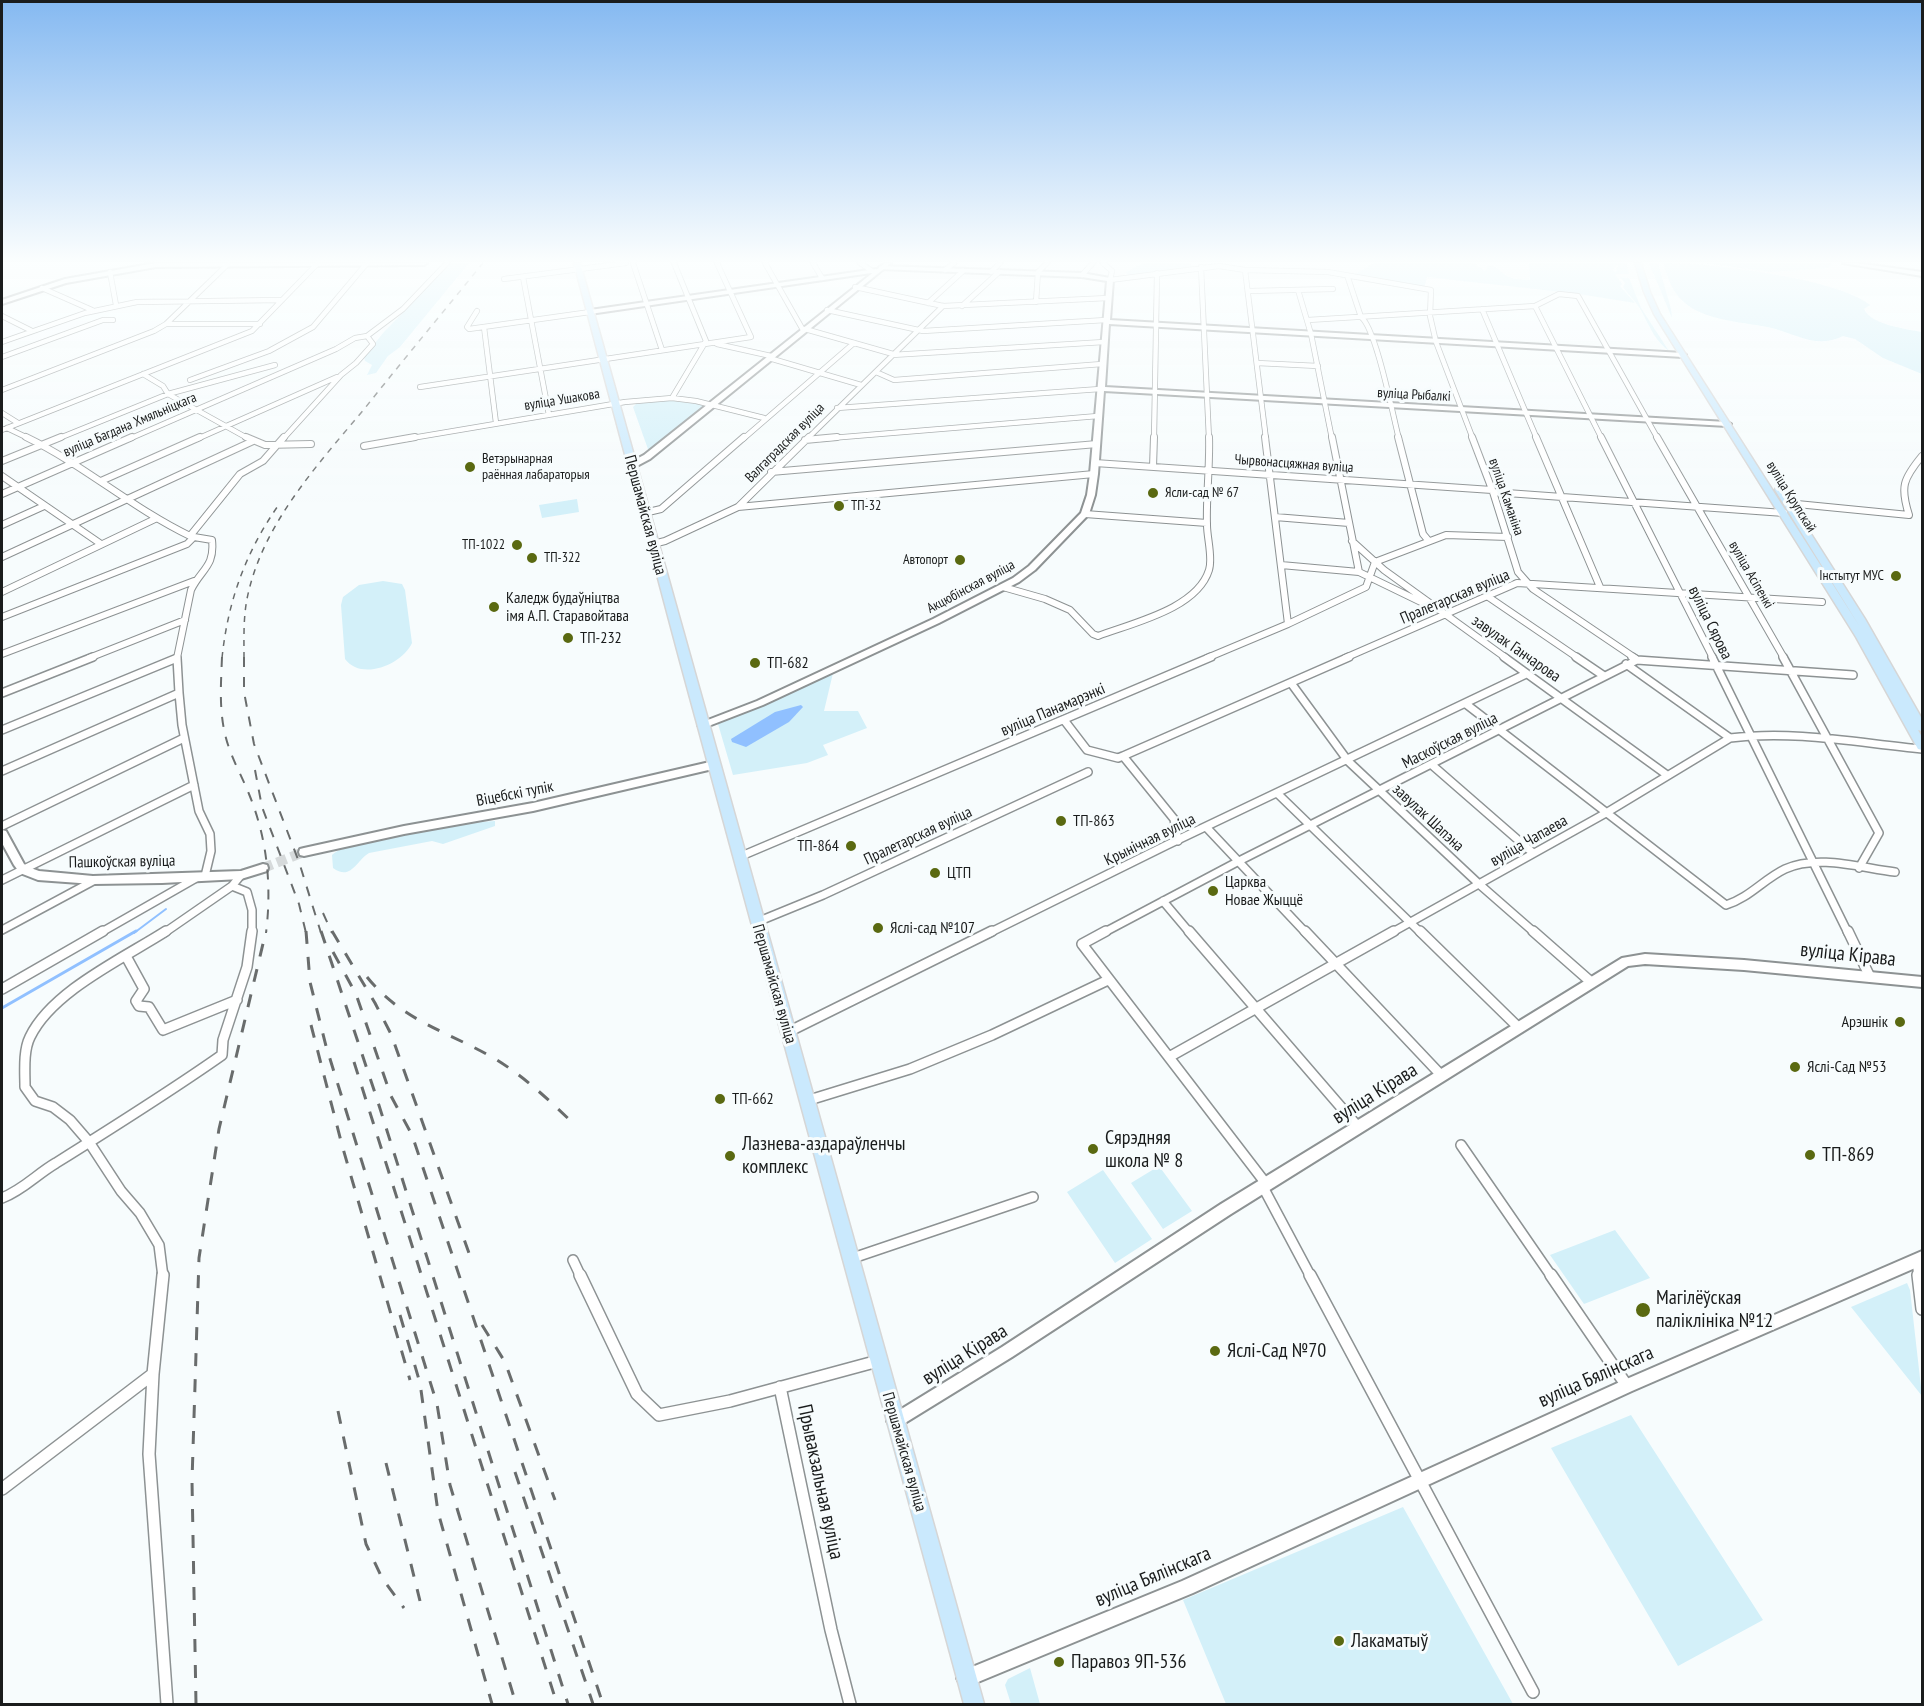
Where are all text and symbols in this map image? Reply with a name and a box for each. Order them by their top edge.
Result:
street label: вуліца Рыбалкі [1377,385,1451,405]
street label: вуліца Ушакова [523,386,601,414]
street label: вуліца Багдана Хмяльніцкага [61,389,199,461]
street label: Валгаградская вуліца [742,400,828,486]
place label: Ветэрынарная раённая лабараторыя [482,451,590,484]
street label: Чырвонасцяжная вуліца [1234,451,1354,477]
street label: Першамайская вуліца [620,453,670,577]
street label: вуліца Каманіна [1485,456,1527,538]
street label: вуліца Крупскай [1763,458,1819,536]
marker: Ветэрынарная раённая лабараторыя [463,460,477,474]
place label: Ясли-сад № 67 [1165,485,1239,501]
marker: Ясли-сад № 67 [1146,486,1160,500]
place label: ТП-32 [851,498,881,514]
marker: ТП-32 [832,499,846,513]
place label: ТП-1022 [462,537,505,553]
marker: ТП-1022 [510,538,524,552]
street label: вуліца Асіпенкі [1725,538,1777,612]
place label: ТП-322 [544,550,581,566]
marker: ТП-322 [525,551,539,565]
place label: Автопорт [903,552,948,568]
marker: Автопорт [953,553,967,567]
street label: Акцюбінская вуліца [924,557,1018,617]
street label: Пралетарская вуліца [1397,565,1513,629]
place label: Інстытут МУС [1819,568,1884,584]
marker: Інстытут МУС [1889,569,1903,583]
street label: вуліца Сярова [1684,583,1736,663]
place label: Каледж будаўніцтва імя А.П. Старавойтава [506,588,629,626]
marker: Каледж будаўніцтва імя А.П. Старавойтава [487,600,501,614]
street label: завулак Ганчарова [1468,611,1564,687]
place label: ТП-232 [580,628,622,648]
marker: ТП-232 [561,631,575,645]
place label: ТП-682 [767,653,809,673]
marker: ТП-682 [748,656,762,670]
street label: вуліца Панамарэнкі [998,679,1108,741]
street label: Маскоўская вуліца [1399,709,1501,773]
street label: Віцебскі тупік [475,777,555,811]
street label: завулак Шапэна [1388,780,1468,856]
street label: Пралетарская вуліца [861,803,975,869]
street label: Крынічная вуліца [1101,810,1199,870]
place label: ТП-863 [1073,811,1115,831]
street label: вуліца Чапаева [1487,811,1571,871]
marker: ТП-863 [1054,814,1068,828]
place label: ТП-864 [797,836,839,856]
marker: ТП-864 [844,839,858,853]
street label: Пашкоўская вуліца [69,851,175,873]
place label: ЦТП [947,863,971,883]
marker: ЦТП [928,866,942,880]
place label: Царква Новае Жыццё [1225,872,1303,910]
marker: Царква Новае Жыццё [1206,884,1220,898]
place label: Яслі-сад №107 [890,918,975,938]
marker: Яслі-сад №107 [871,921,885,935]
street label: Першамайская вуліца [748,922,800,1046]
street label: вуліца Кірава [1799,938,1897,972]
place label: Арэшнік [1841,1012,1888,1032]
marker: Арэшнік [1893,1015,1907,1029]
place label: Яслі-Сад №53 [1807,1057,1886,1077]
street label: вуліца Кірава [1328,1058,1422,1130]
marker: Яслі-Сад №53 [1788,1060,1802,1074]
place label: ТП-662 [732,1089,774,1109]
marker: ТП-662 [713,1092,727,1106]
place label: Сярэдняя школа № 8 [1105,1126,1183,1173]
place label: Лазнева-аздараўленчы комплекс [742,1132,905,1179]
marker: Сярэдняя школа № 8 [1086,1142,1100,1156]
place label: ТП-869 [1822,1143,1874,1167]
marker: ТП-869 [1803,1148,1817,1162]
marker: Лазнева-аздараўленчы комплекс [723,1149,737,1163]
place label: Магілёўская паліклініка №12 [1656,1286,1773,1333]
marker: Магілёўская паліклініка №12 [1634,1301,1652,1319]
street label: вуліца Кірава [918,1319,1012,1391]
place label: Яслі-Сад №70 [1227,1339,1326,1363]
street label: вуліца Бялінскага [1535,1341,1657,1413]
marker: Яслі-Сад №70 [1208,1344,1222,1358]
street label: Першамайская вуліца [878,1390,930,1514]
street label: Прывакзальная вуліца [792,1402,848,1562]
street label: вуліца Бялінскага [1091,1542,1215,1612]
place label: Лакаматыў [1351,1629,1428,1653]
marker: Лакаматыў [1332,1634,1346,1648]
place label: Паравоз 9П-536 [1071,1650,1187,1674]
marker: Паравоз 9П-536 [1052,1655,1066,1669]

